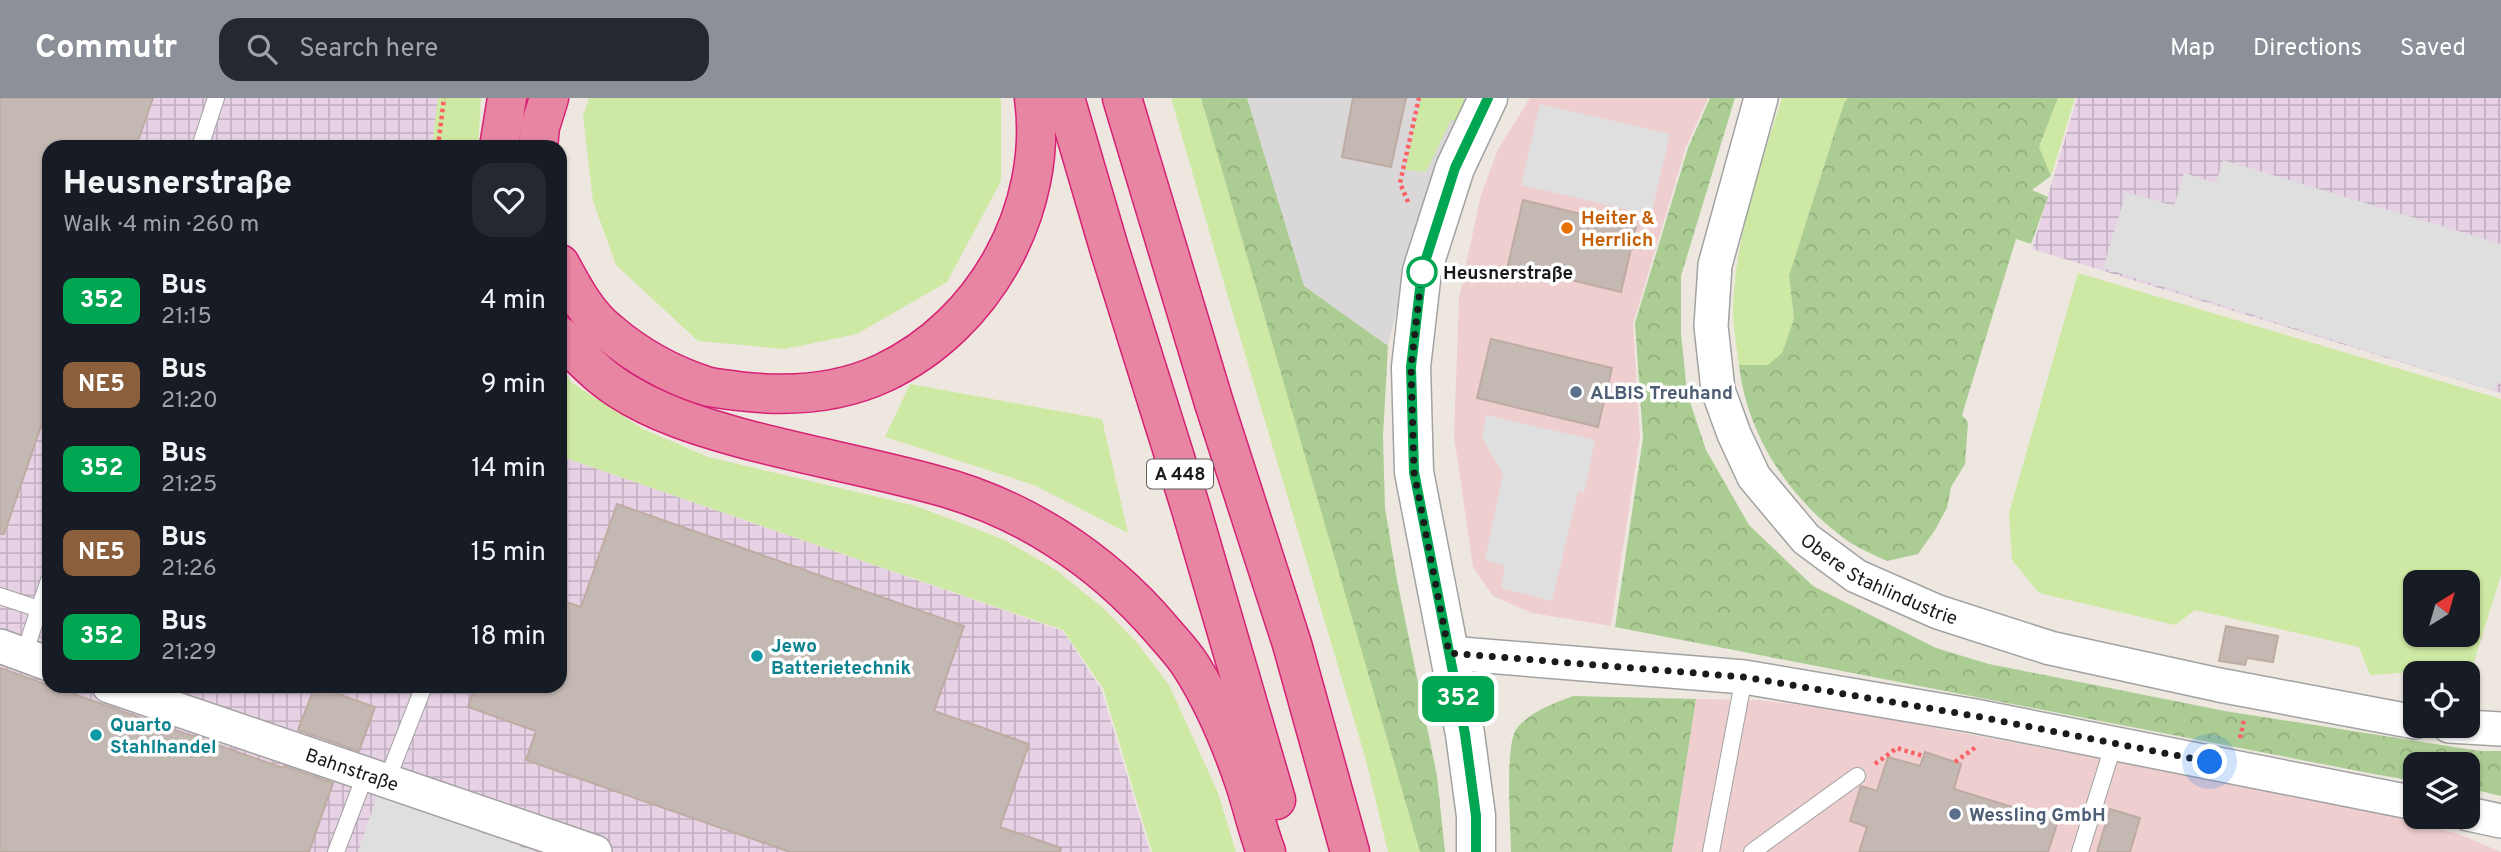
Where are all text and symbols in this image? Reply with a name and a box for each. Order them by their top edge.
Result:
search box [219,18,709,81]
text: Commutr [35,28,177,70]
icon: search [243,30,281,68]
text: Search here [299,33,438,66]
text: Map [2170,34,2215,64]
text: Directions [2253,34,2362,64]
text: Saved [2400,34,2466,64]
button: heart [472,163,546,237]
text: Heusnerstraße [63,164,292,206]
place label: Heiter & Herrlich [1581,207,1655,253]
text: Walk · 4 min · 260 m [63,211,259,240]
marker: Heiter & Herrlich [1559,220,1575,236]
marker: Heusnerstraße [1407,257,1437,287]
place label: Heusnerstraße [1443,262,1573,286]
text: Bus [161,270,207,303]
text: 4 min [480,285,546,318]
text: 352 [80,286,123,316]
text: 21:15 [161,303,212,332]
text: Bus [161,354,207,387]
text: 9 min [481,369,546,402]
text: NE5 [78,370,125,400]
place label: ALBIS Treuhand [1590,382,1733,406]
marker: ALBIS Treuhand [1568,384,1584,400]
text: 21:20 [161,387,218,416]
text: Bus [161,438,207,471]
text: 14 min [471,453,546,486]
text: 352 [80,454,123,484]
road number: A 448 [1147,460,1213,488]
text: 21:25 [161,471,217,500]
text: Bus [161,522,207,555]
street label: Obere Stahlindustrie [1795,529,1960,631]
text: 15 min [471,537,546,570]
text: NE5 [78,538,125,568]
text: 21:26 [161,555,217,584]
north arrow [2403,570,2480,648]
map controls [2403,570,2480,829]
text: Bus [161,606,207,639]
text: 18 min [471,621,546,654]
text: 352 [80,622,123,652]
place label: Jewo Batterietechnik [771,635,911,681]
text: 21:29 [161,639,217,668]
marker: Jewo Batterietechnik [749,648,765,664]
button: locate [2403,661,2480,738]
line badge: 352 [1418,676,1498,722]
text: 352 [1436,684,1480,714]
place label: Quarto Stahlhandel [110,714,217,760]
marker: Quarto Stahlhandel [88,727,104,743]
street label: Bahnstraße [302,744,401,798]
your location [2192,744,2227,779]
button: layers [2403,752,2480,829]
place label: Wessling GmbH [1969,804,2106,828]
marker: Wessling GmbH [1947,806,1963,822]

